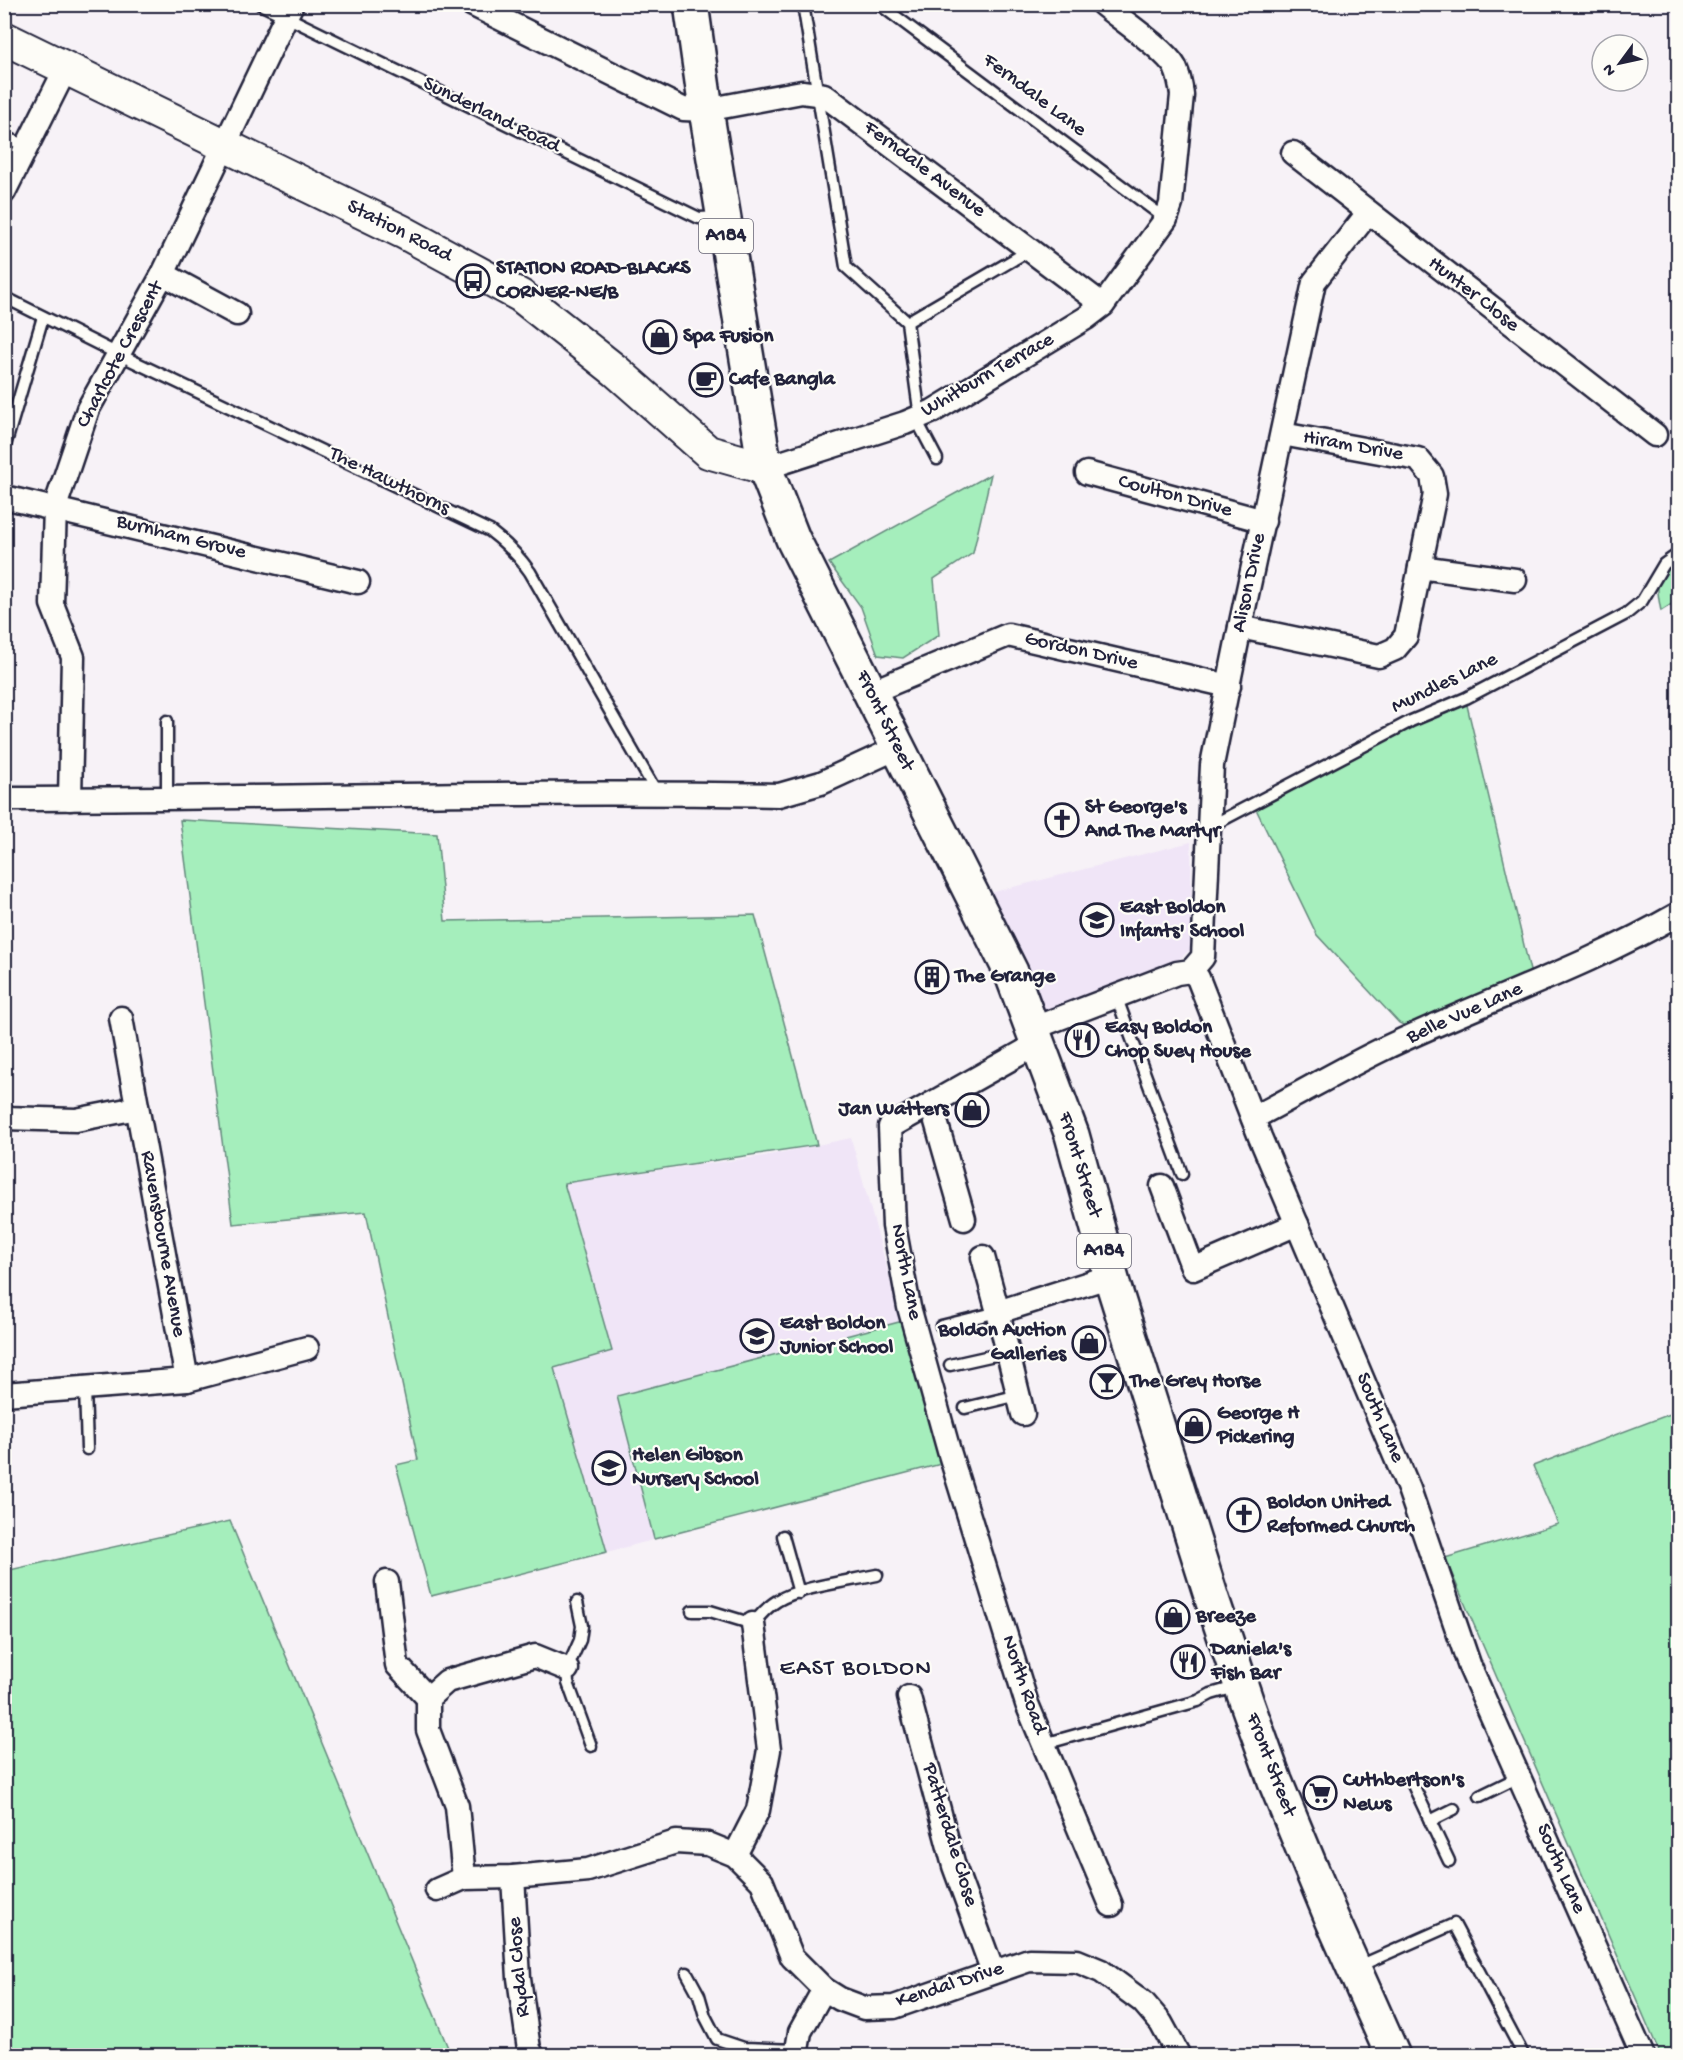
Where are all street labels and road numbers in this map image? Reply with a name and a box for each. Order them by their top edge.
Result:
street label: Ferndale Lane [976,48,1092,144]
street label: Sunderland Road [418,72,565,161]
street label: Ferndale Avenue [857,115,991,225]
street label: Station Road [342,195,457,270]
road number: A184 [699,219,753,253]
street label: Hunter Close [1422,252,1525,339]
street label: Charlcote Crescent [72,275,171,433]
street label: Whitburn Terrace [917,327,1060,424]
street label: Hiram Drive [1301,426,1406,468]
street label: The Hawthorns [324,442,454,523]
street label: Coulton Drive [1115,470,1236,525]
street label: Burnham Grove [113,510,249,566]
street label: Alison Drive [1227,530,1273,635]
street label: Gordon Drive [1022,627,1141,677]
street label: Mundles Lane [1388,647,1503,720]
street label: Front Street [849,666,920,777]
street label: Belle Vue Lane [1402,977,1528,1051]
street label: Front Street [1051,1108,1108,1223]
street label: Ravensbourne Avenue [133,1149,191,1340]
street label: North Lane [883,1222,927,1323]
road number: A184 [1077,1234,1131,1268]
street label: South Lane [1349,1369,1410,1468]
street label: North Road [994,1632,1052,1739]
street label: Front Street [1239,1709,1302,1822]
street label: Patterdale Close [915,1759,983,1911]
street label: South Lane [1529,1820,1591,1919]
street label: Rydal Close [503,1915,537,2018]
street label: Kendal Drive [893,1956,1008,2015]

